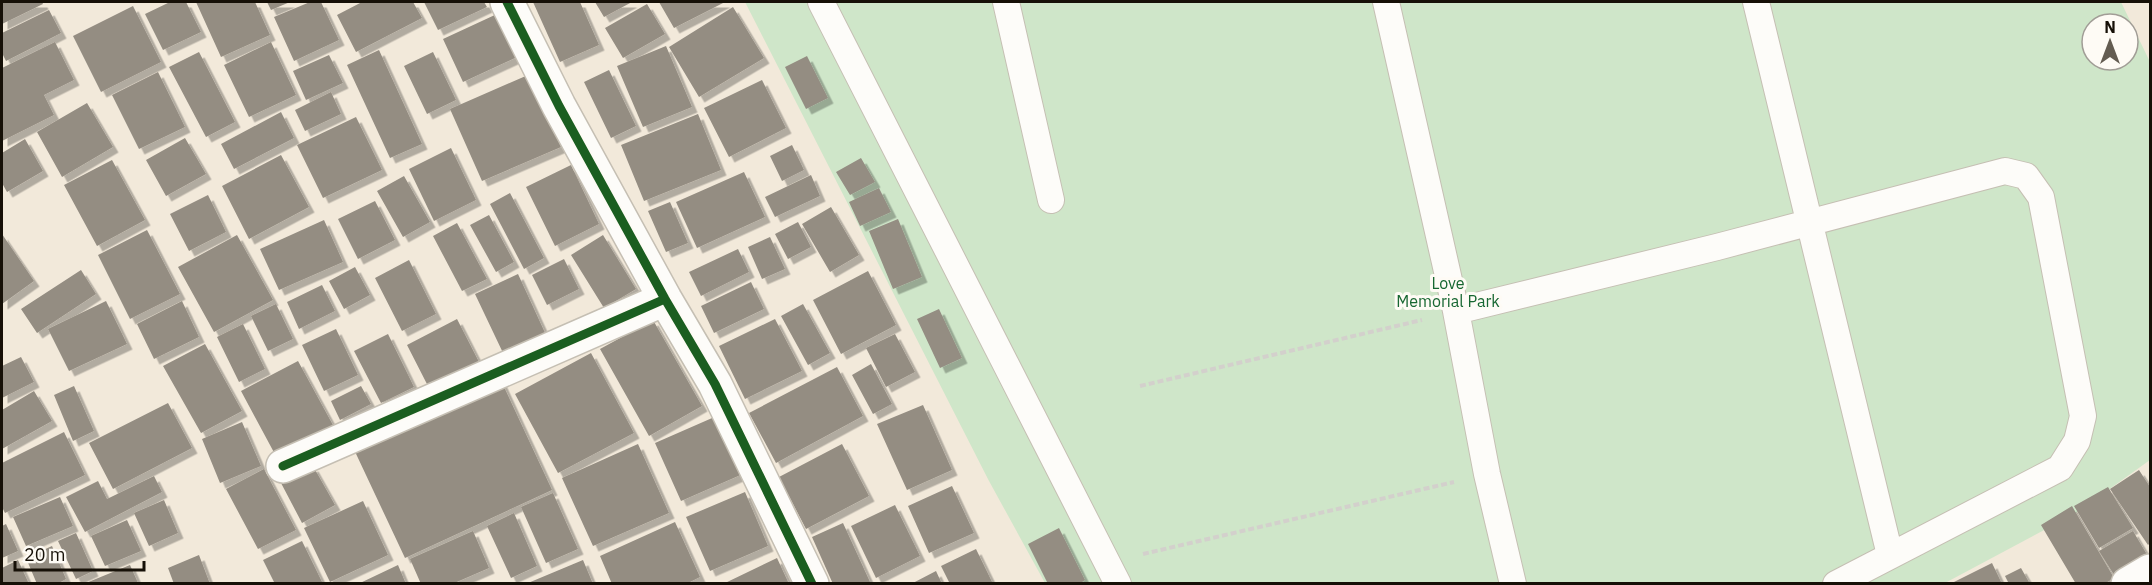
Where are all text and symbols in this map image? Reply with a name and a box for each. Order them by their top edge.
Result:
north arrow [2080,12,2140,72]
text: N [2104,17,2116,37]
park label: Love Memorial Park [1396,273,1500,311]
scale bar [15,534,144,572]
text: 20 m [24,543,66,566]

